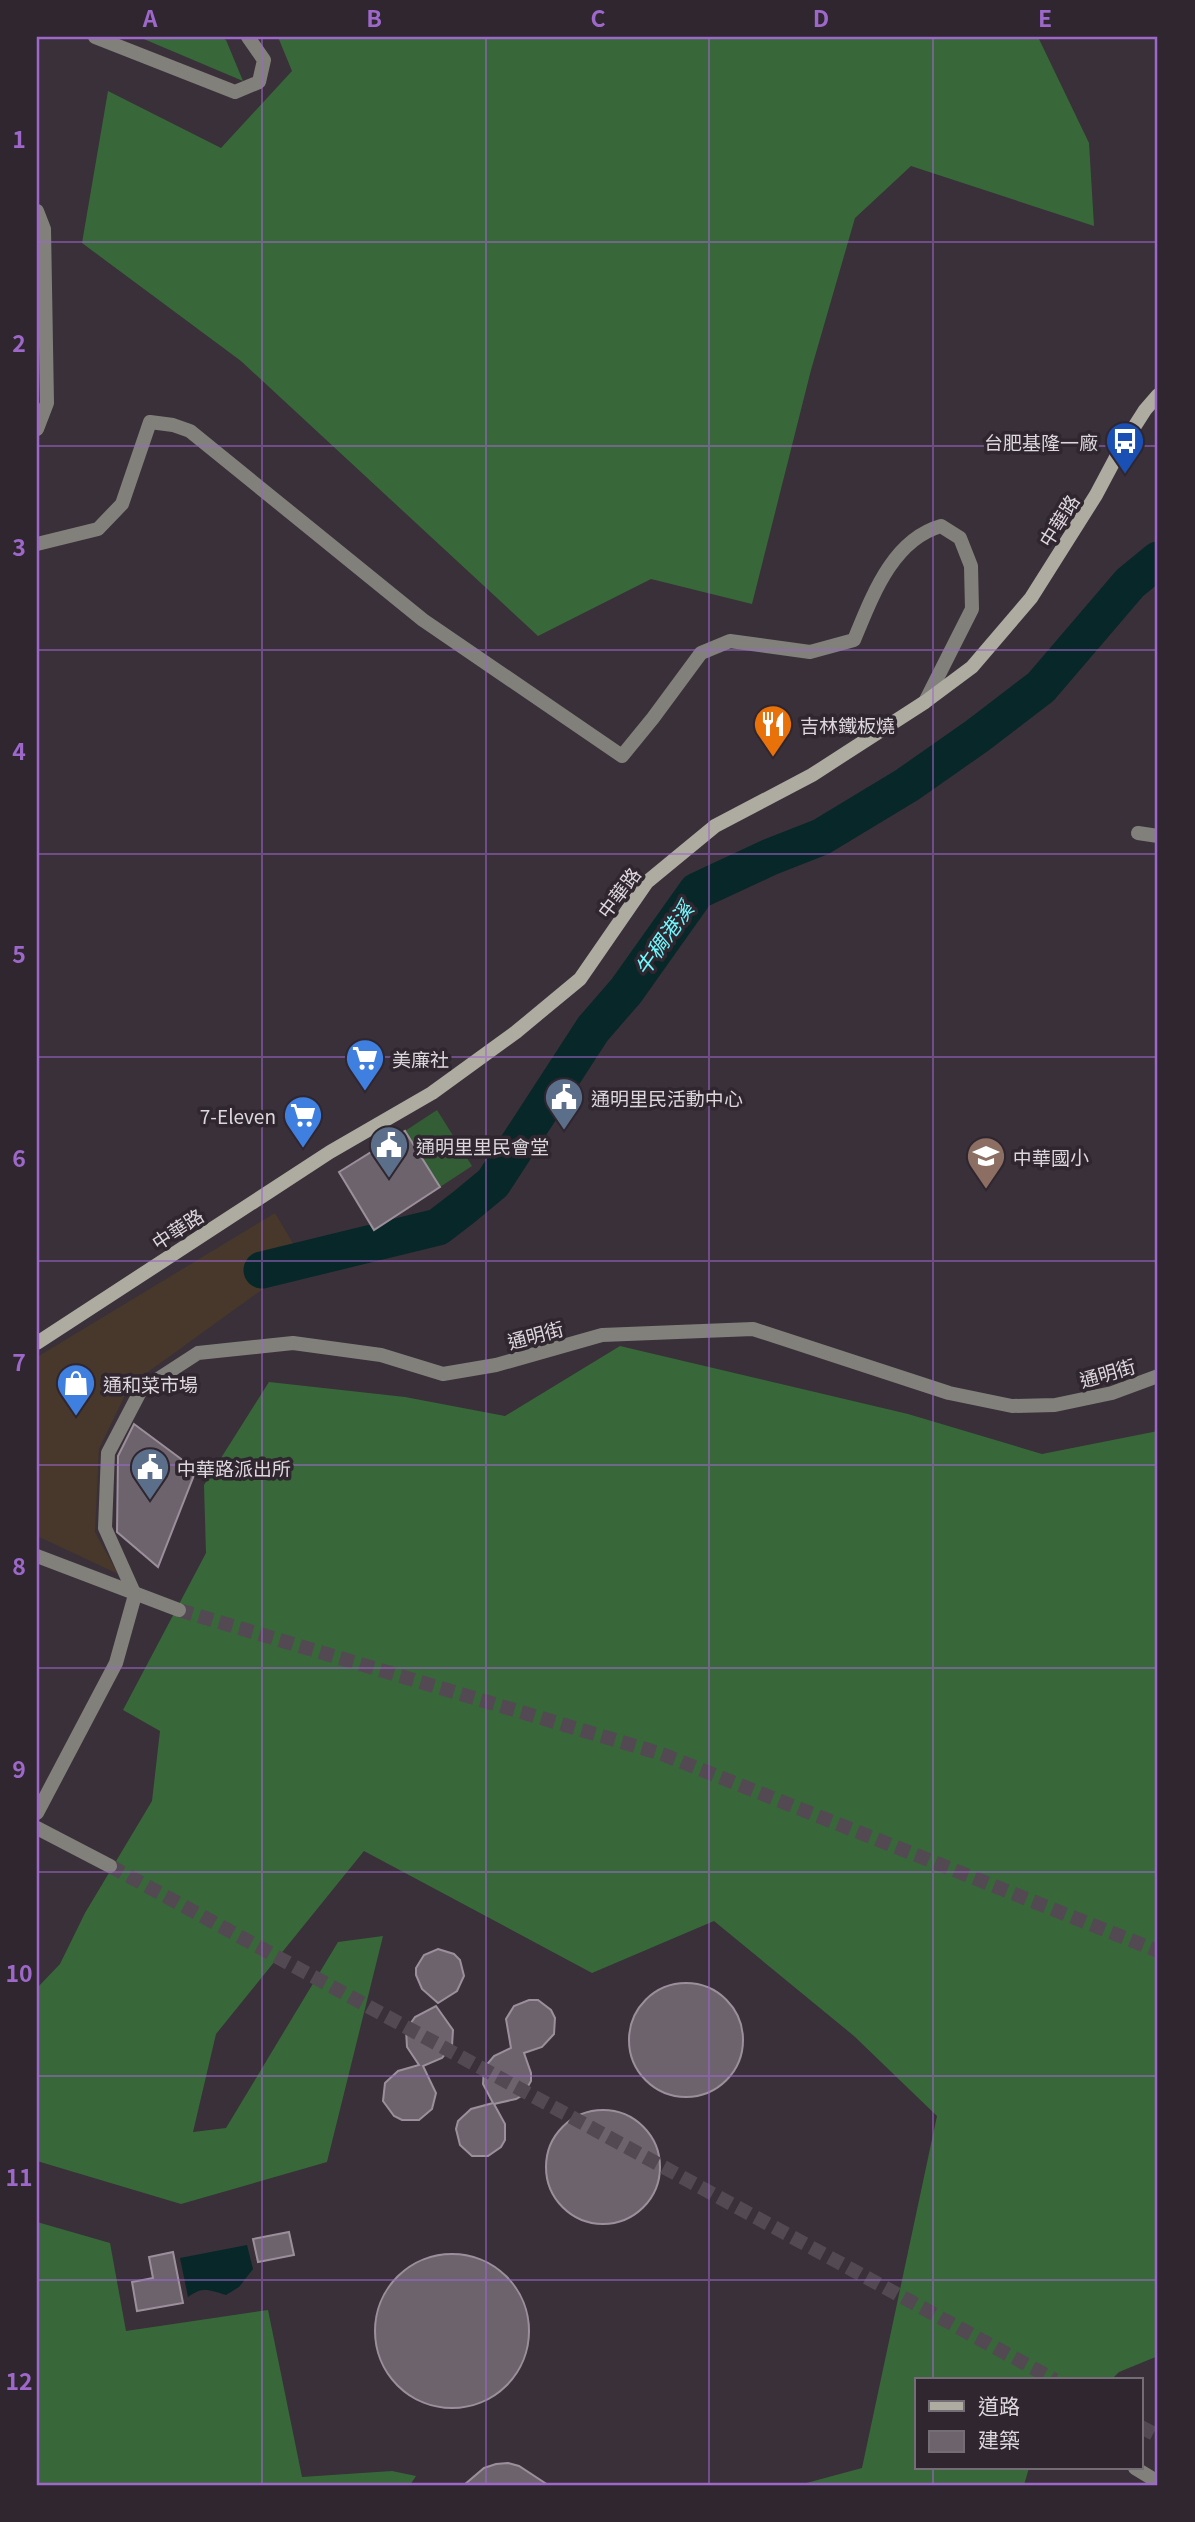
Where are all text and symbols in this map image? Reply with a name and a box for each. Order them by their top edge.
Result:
text: A [142,0,158,34]
text: B [366,0,382,34]
text: C [590,0,606,34]
text: D [813,0,829,34]
text: E [1038,0,1052,34]
text: 1 [12,121,26,155]
text: 2 [12,325,26,359]
bus stop icon: 台肥基隆一廠 [1104,420,1146,475]
place label: 台肥基隆一廠 [984,428,1098,455]
street label: 中華路 [1031,489,1085,551]
text: 3 [12,529,26,563]
restaurant icon: 吉林鐵板燒 [752,703,794,758]
place label: 吉林鐵板燒 [800,711,895,738]
text: 4 [12,733,26,767]
street label: 中華路 [590,861,646,923]
water label: 牛稠港溪 [627,893,701,981]
text: 5 [12,936,26,970]
supermarket icon: 美廉社 [344,1037,386,1092]
place label: 美廉社 [392,1045,449,1072]
public building icon: 通明里民活動中心 [543,1076,585,1131]
place label: 通明里民活動中心 [591,1084,743,1111]
supermarket icon: 7-Eleven [282,1094,324,1149]
place label: 7-Eleven [200,1102,276,1129]
public building icon: 通明里里民會堂 [368,1124,410,1179]
place label: 通明里里民會堂 [416,1132,549,1159]
school or university icon: 中華國小 [965,1135,1007,1190]
text: 6 [12,1140,26,1174]
place label: 中華國小 [1013,1143,1089,1170]
street label: 中華路 [146,1201,208,1255]
street label: 通明街 [504,1314,566,1354]
text: 7 [12,1344,26,1378]
street label: 通明街 [1076,1351,1138,1393]
shop icon: 通和菜市場 [55,1362,97,1417]
place label: 通和菜市場 [103,1370,198,1397]
public building icon: 中華路派出所 [129,1446,171,1501]
place label: 中華路派出所 [177,1454,291,1481]
text: 8 [12,1548,26,1582]
text: 9 [12,1751,26,1785]
text: 10 [5,1955,33,1989]
text: 11 [5,2159,33,2193]
text: 12 [5,2363,33,2397]
legend [915,2378,1142,2470]
text: 道路 [978,2390,1020,2420]
text: 建築 [978,2424,1020,2454]

